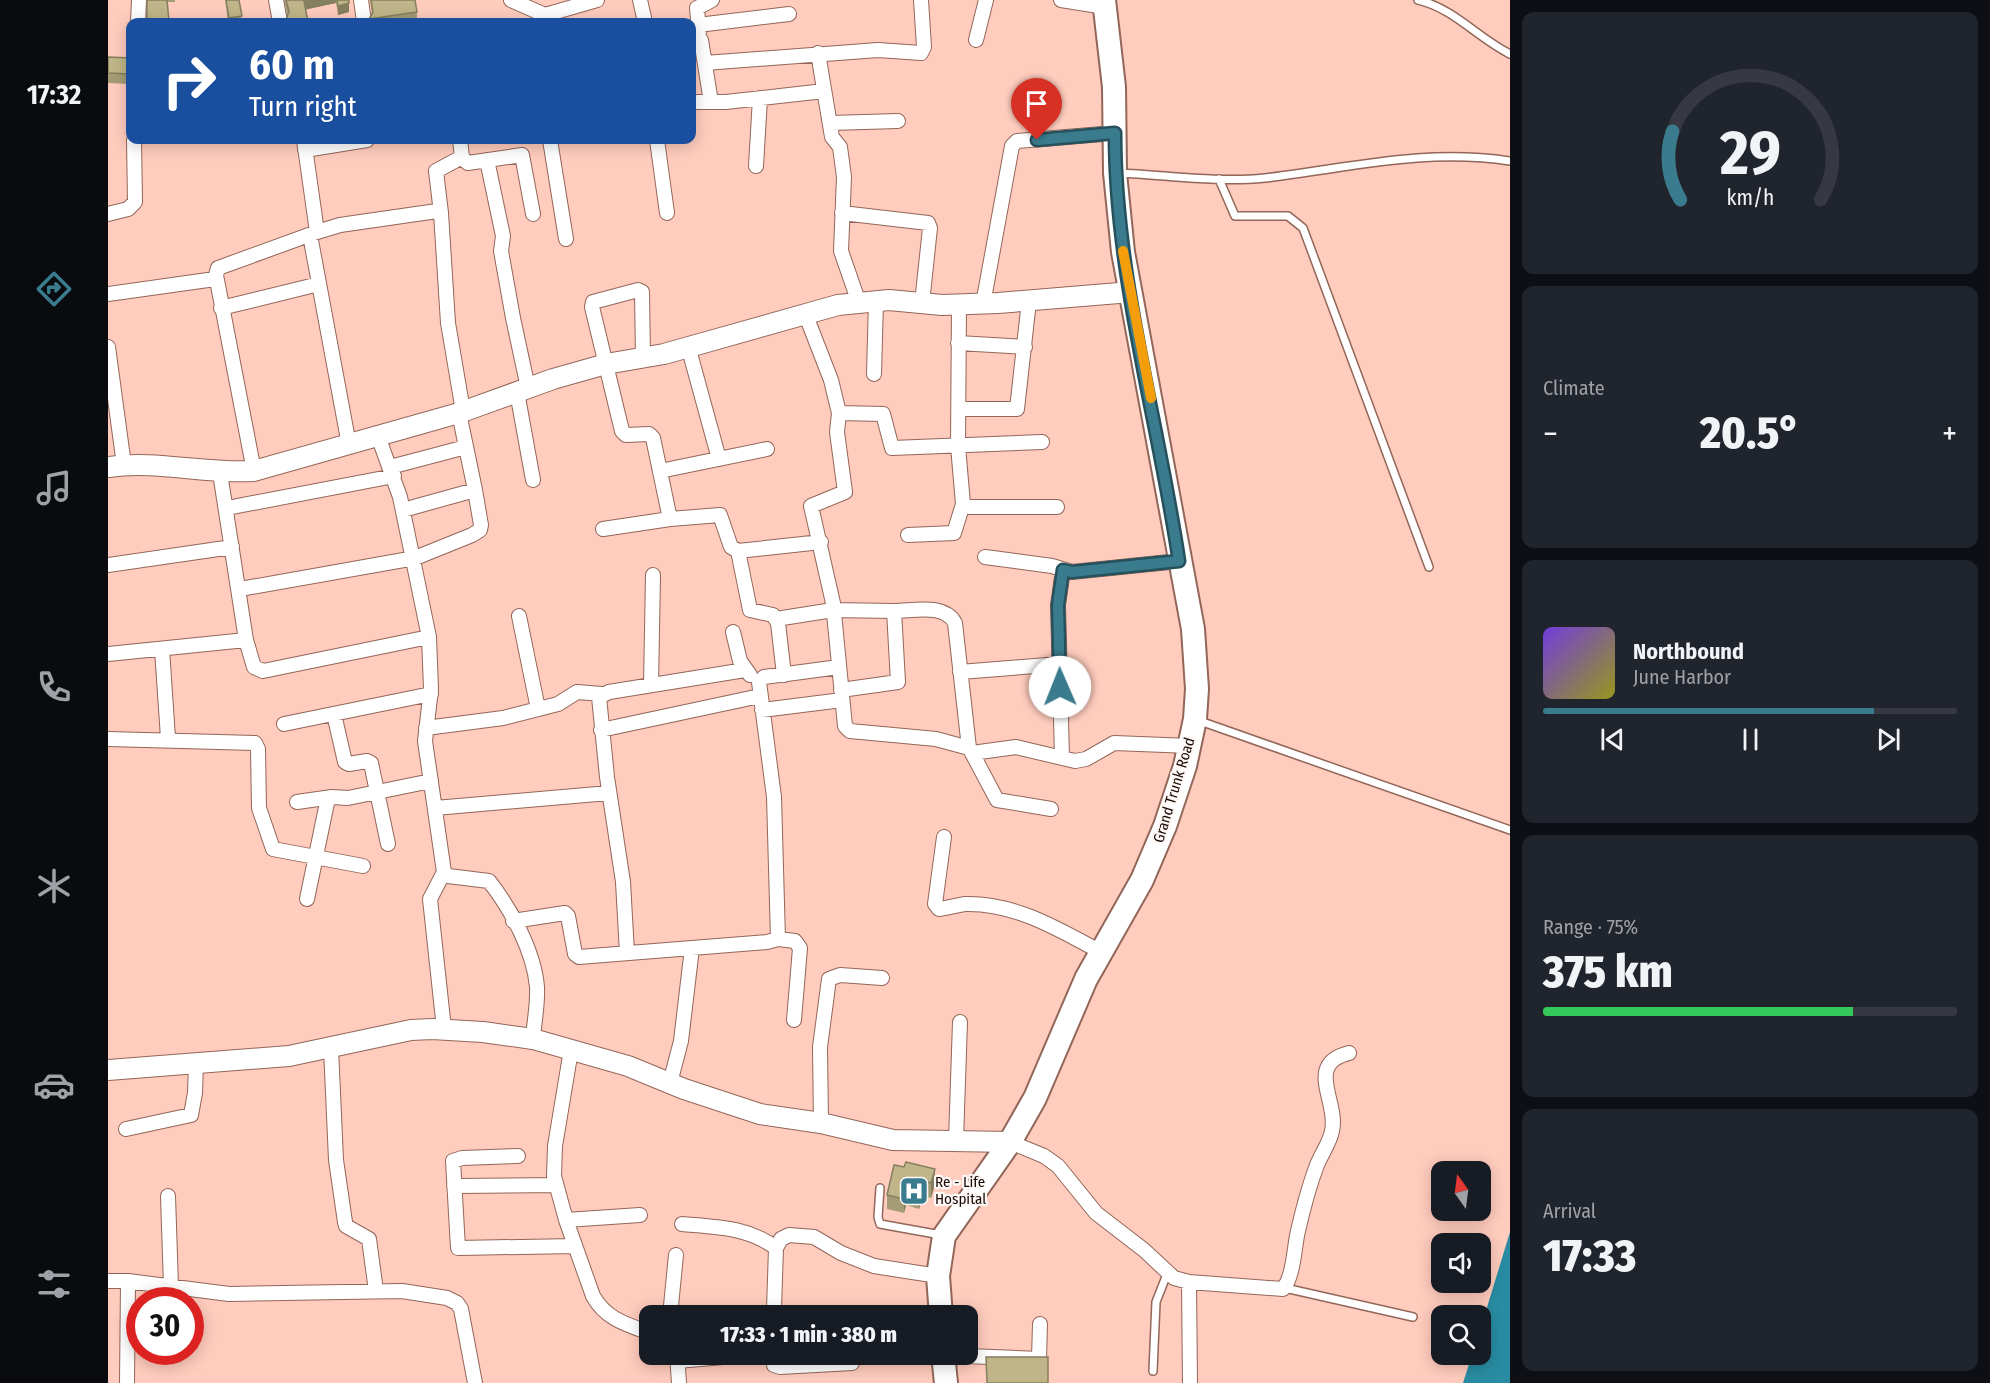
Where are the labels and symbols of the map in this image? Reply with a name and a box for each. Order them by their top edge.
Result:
pin [1011,78,1062,140]
position arrow [1028,655,1092,719]
street label: Grand Trunk Road [1149,735,1199,845]
north arrow [1431,1161,1491,1221]
place label: Re - Life Hospital [935,1173,986,1208]
hospital icon: Re - Life Hospital [898,1175,930,1207]
speed limit sign: 30 [126,1287,204,1365]

